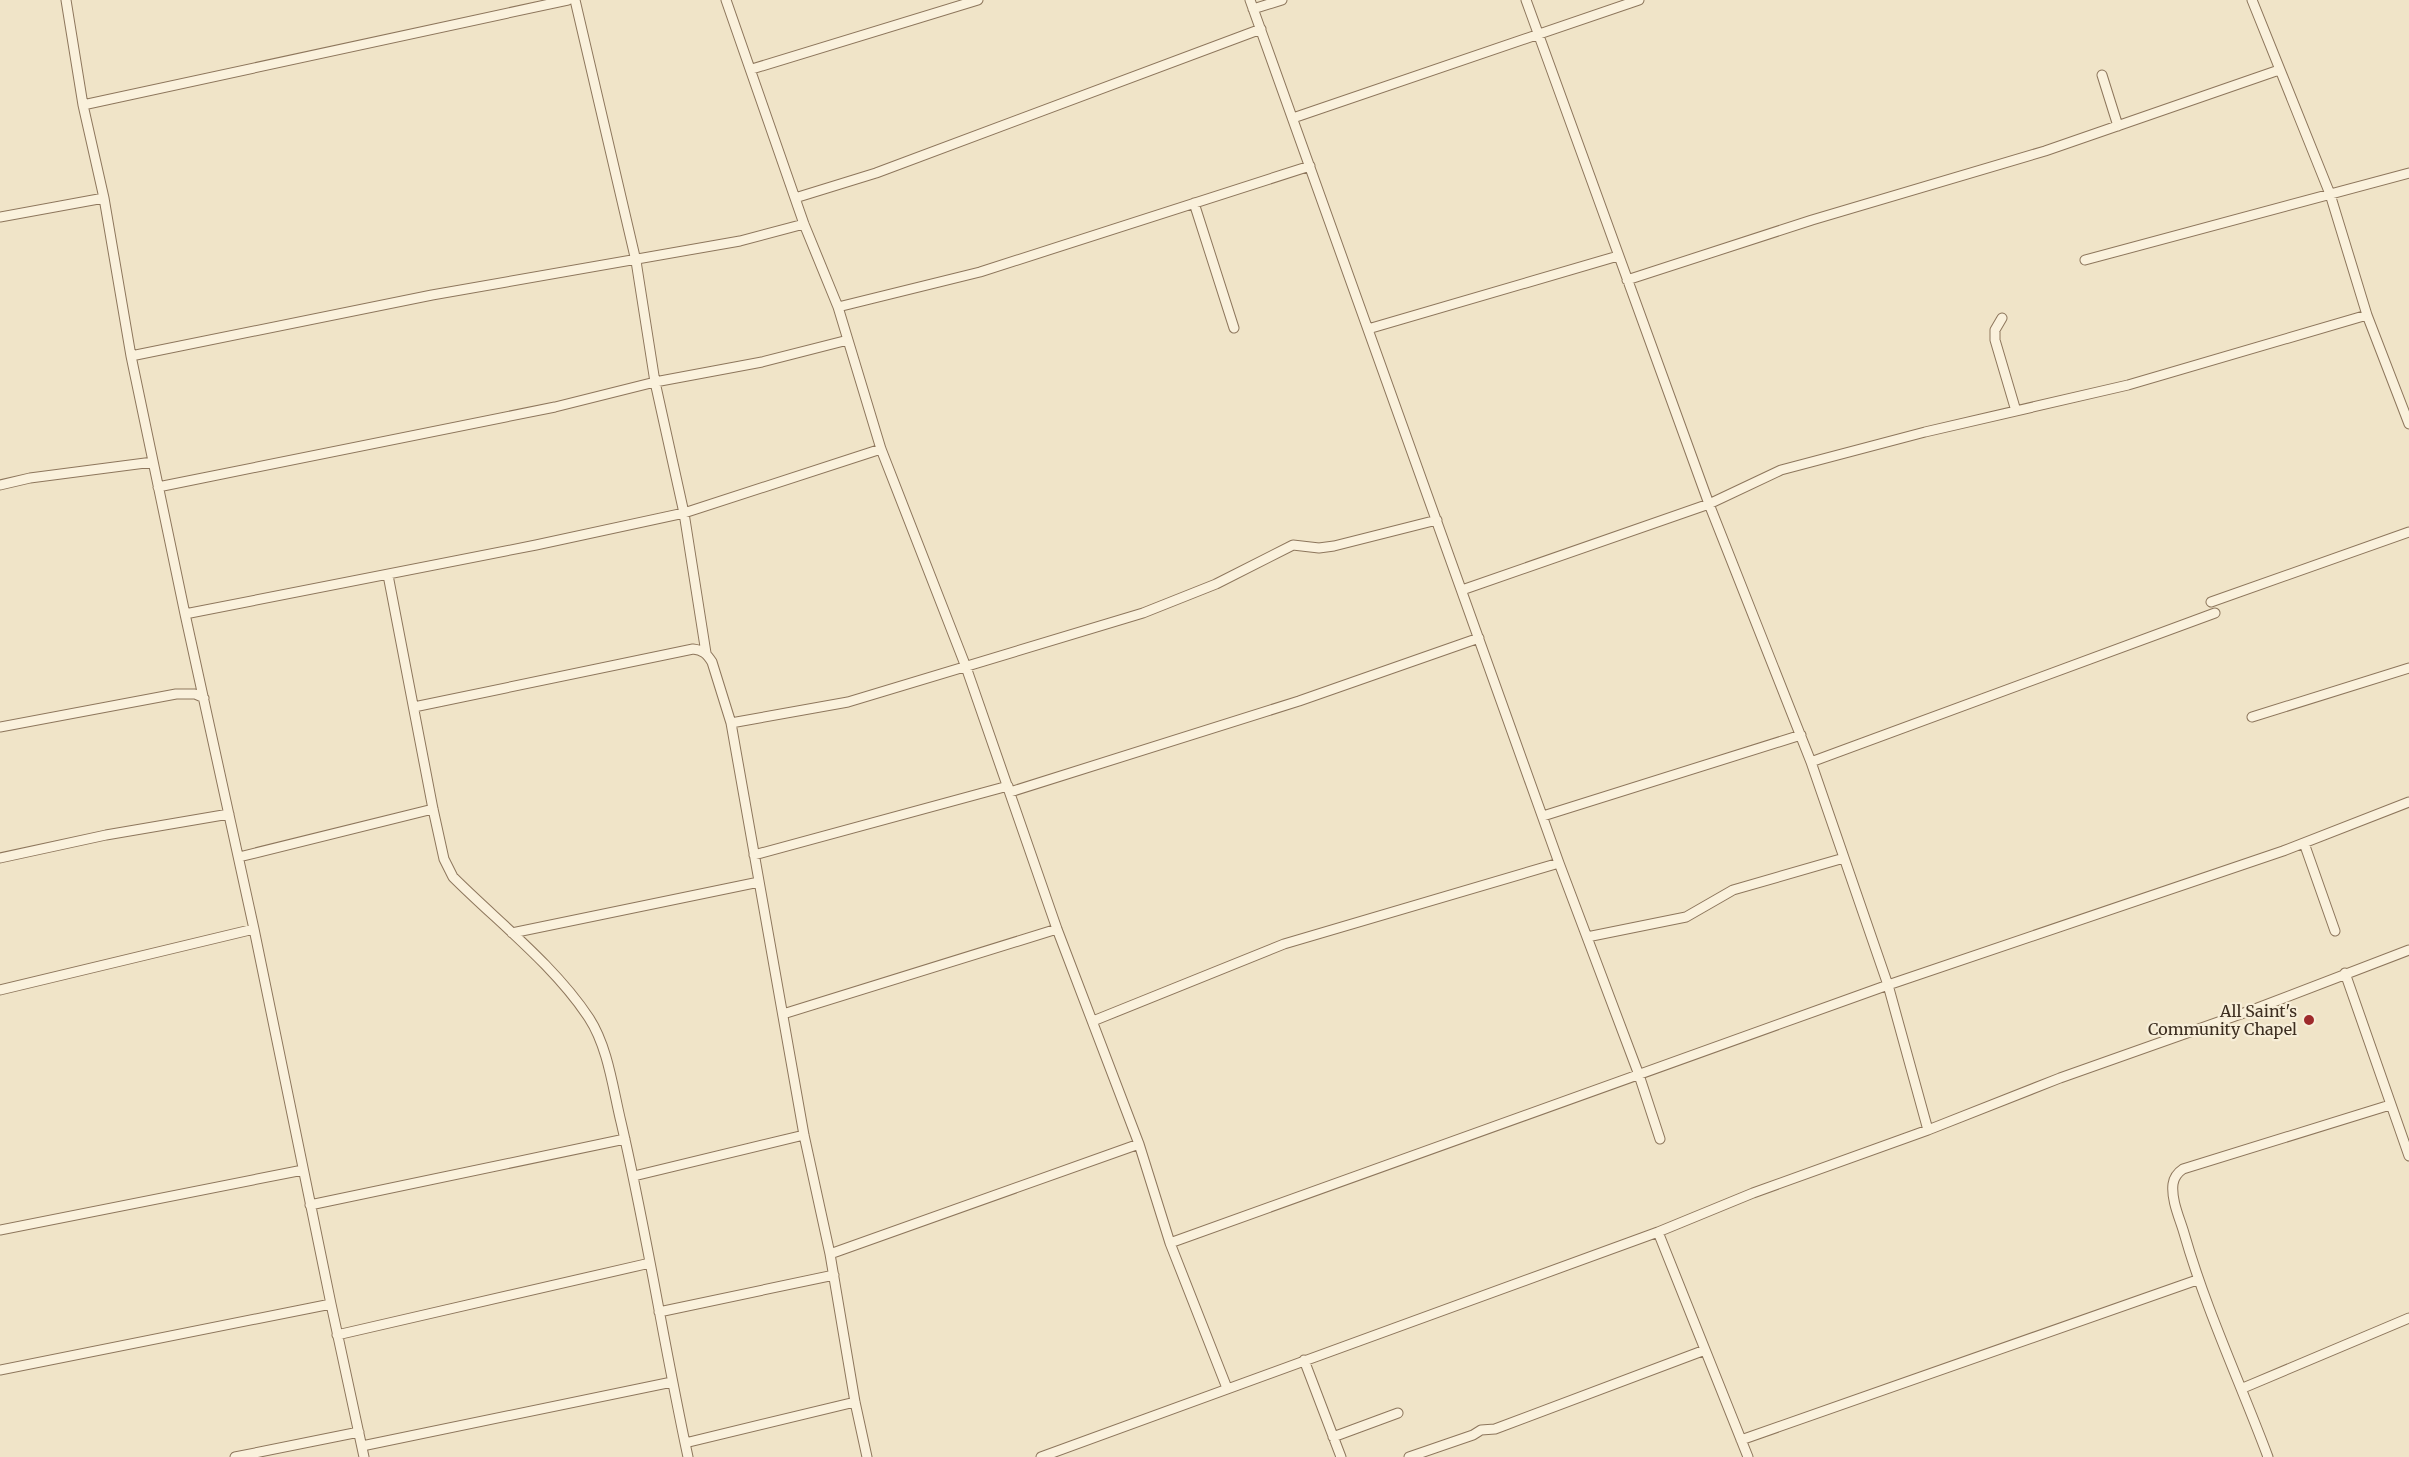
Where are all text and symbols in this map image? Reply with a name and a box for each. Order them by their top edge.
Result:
place label: All Saint's Community Chapel [2148,1001,2297,1039]
marker: All Saint's Community Chapel [2302,1013,2316,1027]

